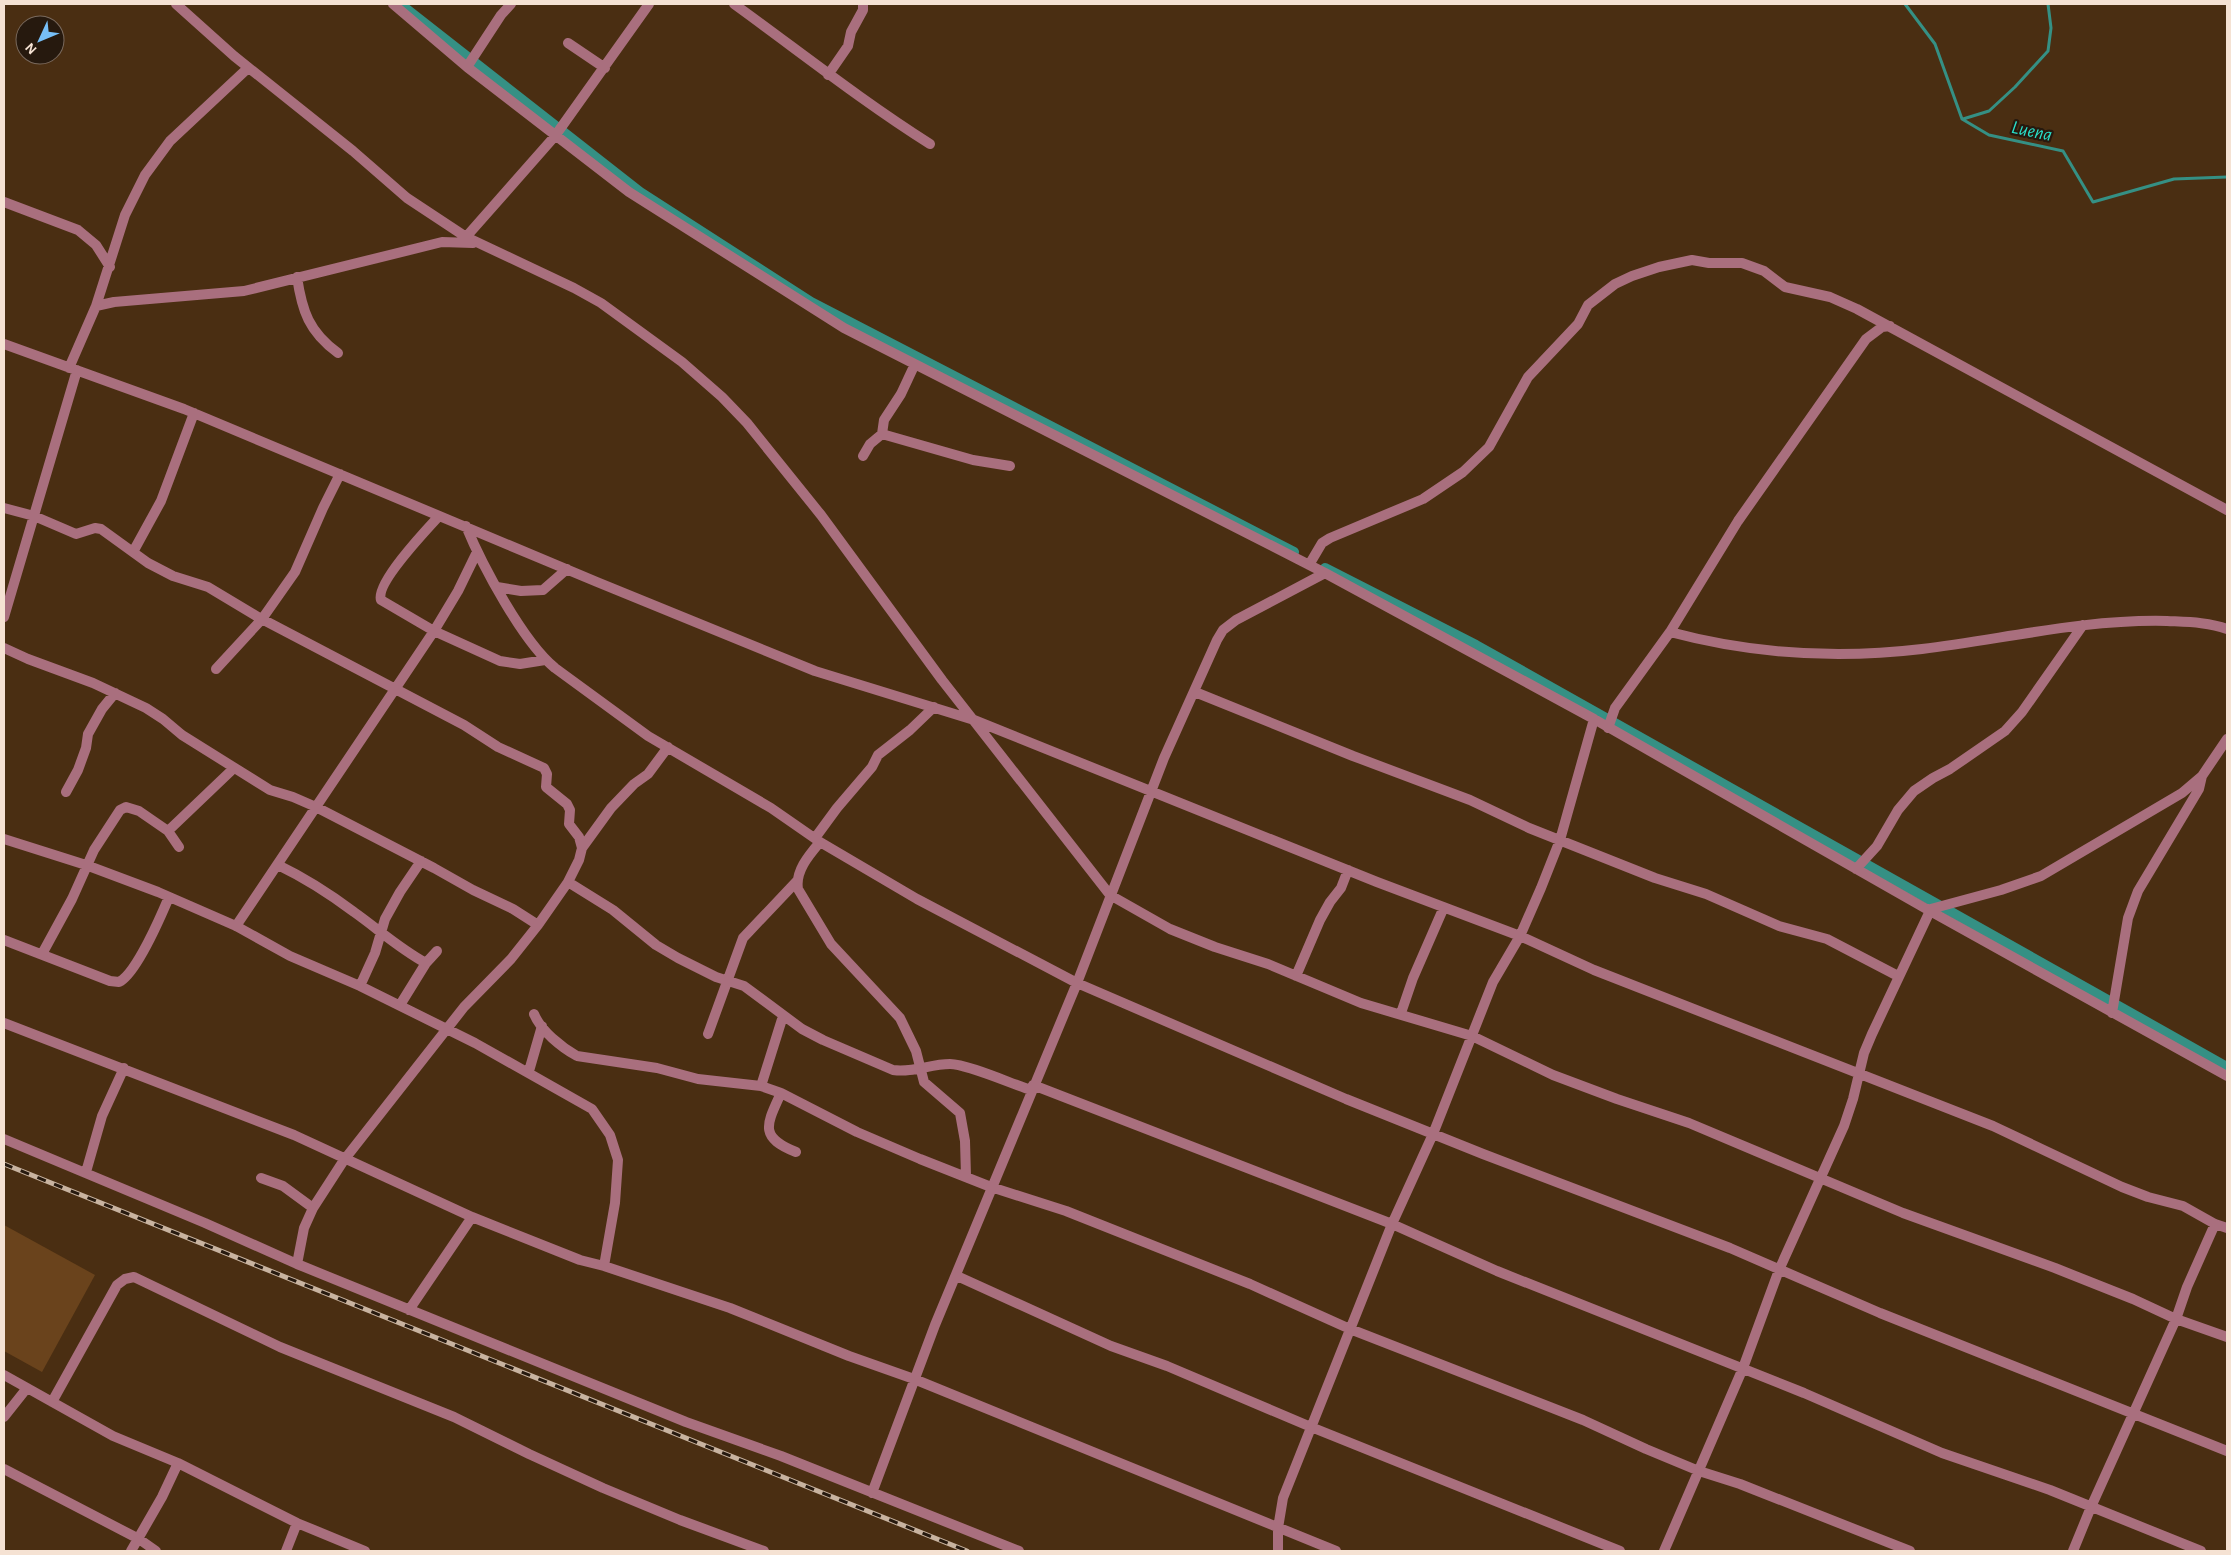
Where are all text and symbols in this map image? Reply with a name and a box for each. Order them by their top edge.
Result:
north arrow [15,15,65,65]
text: N [23,40,40,57]
water label: Luena [2010,118,2054,145]

